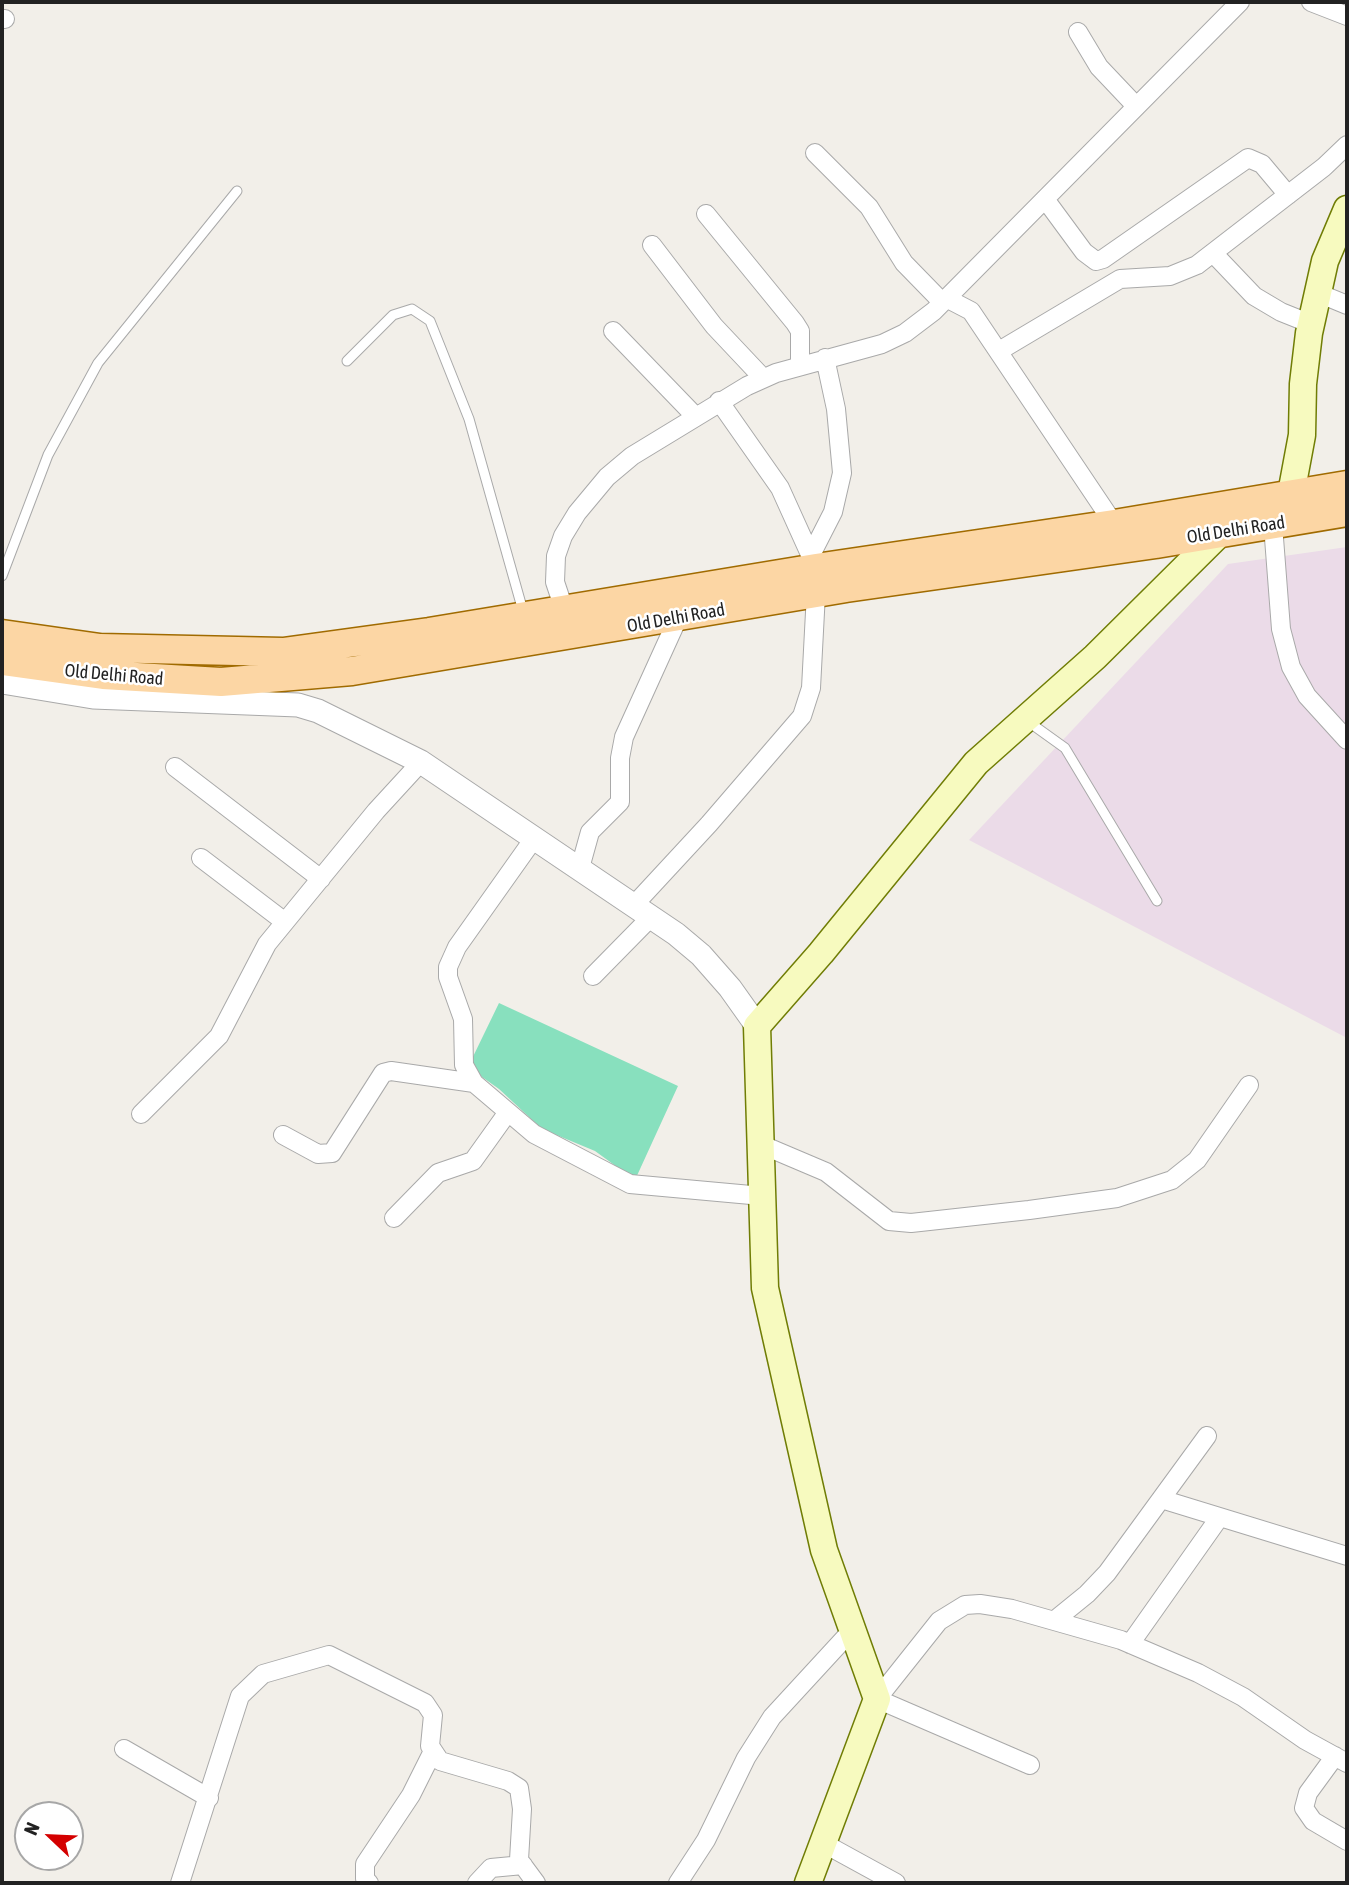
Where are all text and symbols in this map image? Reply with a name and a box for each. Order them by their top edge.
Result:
street label: Old Delhi Road [1186,512,1286,548]
street label: Old Delhi Road [625,599,727,637]
street label: Old Delhi Road [64,660,164,690]
north arrow [14,1801,84,1871]
text: N [19,1819,44,1838]

